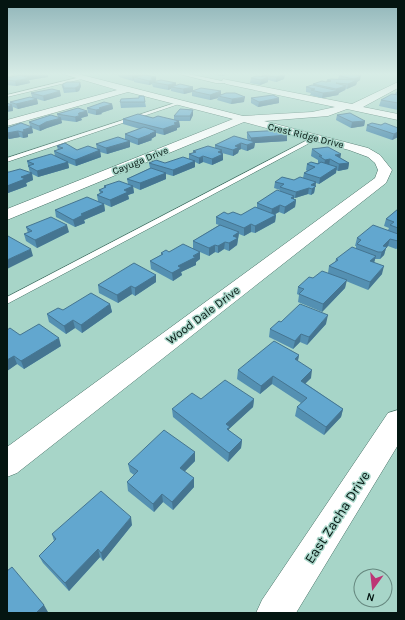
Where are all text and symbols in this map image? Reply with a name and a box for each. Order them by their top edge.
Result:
street label: Crest Ridge Drive [267,121,345,151]
street label: Cayuga Drive [111,144,170,178]
street label: Wood Dale Drive [164,283,242,347]
street label: East Zacha Drive [301,468,374,567]
north arrow [353,568,393,608]
text: N [365,590,376,604]

